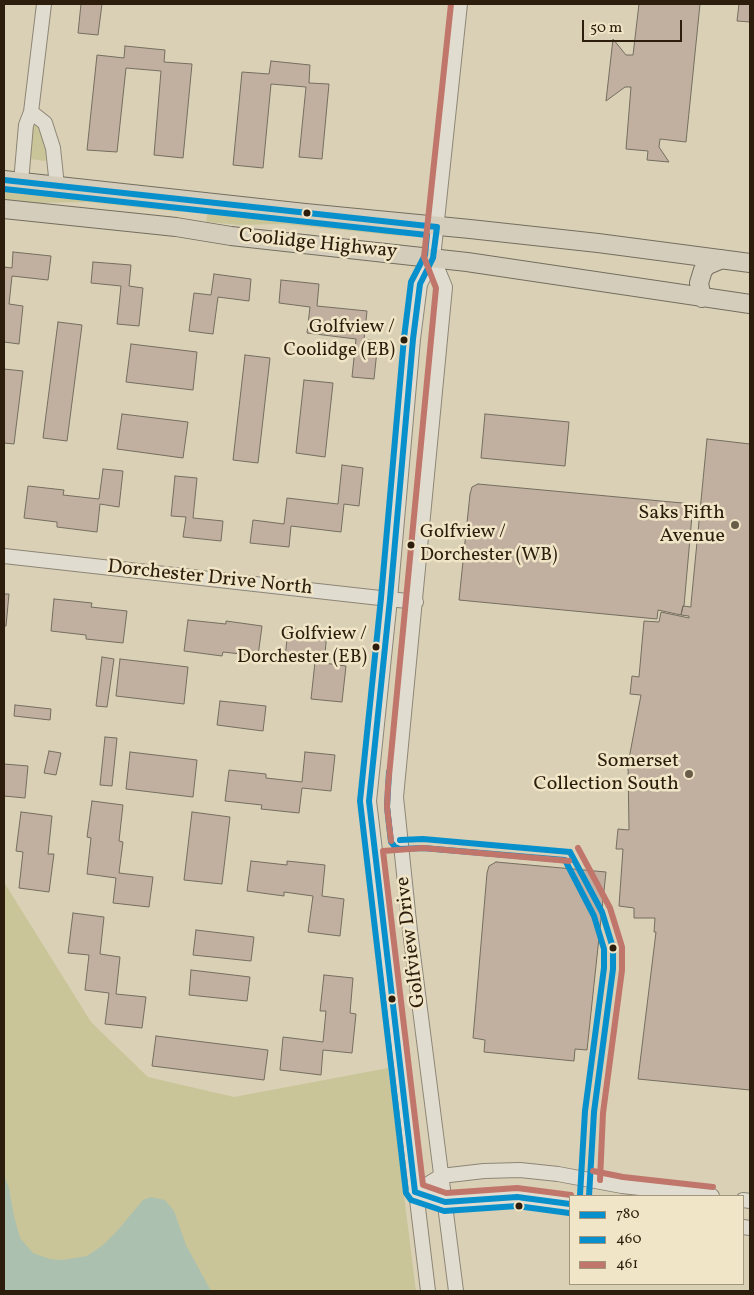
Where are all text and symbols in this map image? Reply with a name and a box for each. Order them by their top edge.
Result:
scale bar [584,10,684,42]
text: 50 m [590,18,622,39]
unlabelled marker [302,208,312,218]
street label: Coolidge Highway [238,225,398,265]
place label: Golfview / Coolidge (EB) [284,318,395,362]
marker: Golfview / Coolidge (EB) [399,335,409,345]
place label: Saks Fifth Avenue [638,502,725,549]
marker: Saks Fifth Avenue [729,519,741,531]
place label: Golfview / Dorchester (WB) [420,523,558,567]
marker: Golfview / Dorchester (WB) [406,540,416,550]
street label: Dorchester Drive North [106,556,314,602]
place label: Golfview / Dorchester (EB) [237,625,367,669]
marker: Golfview / Dorchester (EB) [371,642,381,652]
place label: Somerset Collection South [534,750,679,797]
marker: Somerset Collection South [683,768,695,780]
street label: Golfview Drive [392,875,432,1009]
unlabelled marker [608,943,618,953]
unlabelled marker [387,994,397,1004]
legend [569,1195,744,1285]
unlabelled marker [514,1201,524,1211]
text: 780 [616,1204,639,1225]
text: 460 [616,1229,641,1250]
text: 461 [616,1254,638,1275]

